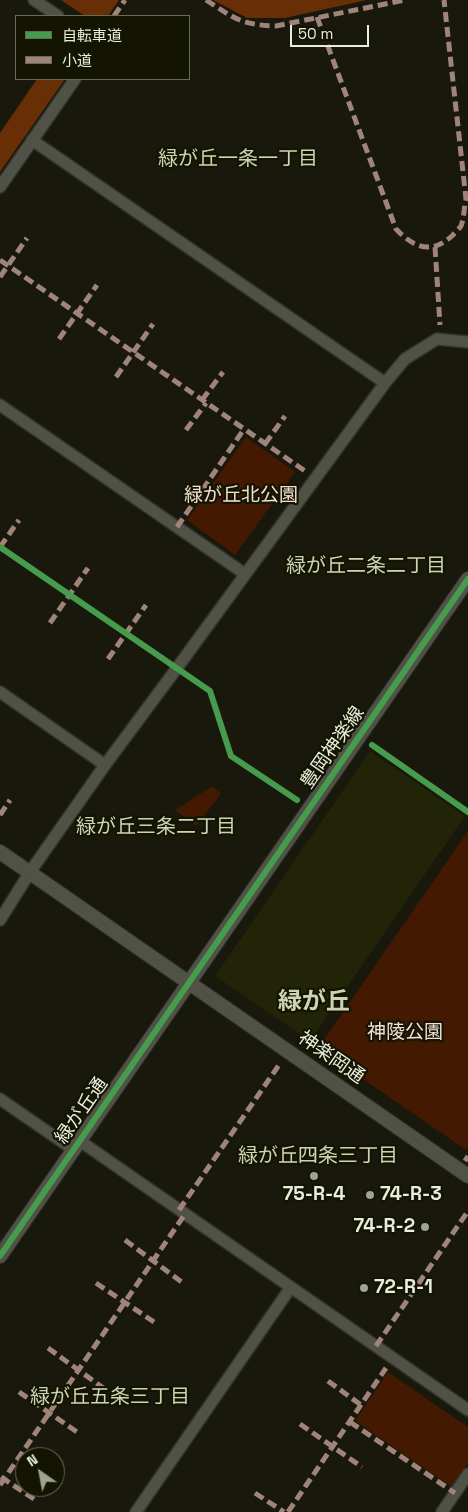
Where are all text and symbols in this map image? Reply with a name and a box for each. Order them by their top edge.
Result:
legend [15,15,190,80]
scale bar [293,15,372,47]
text: 50 m [298,24,333,43]
text: 自転車道 [62,26,122,45]
text: 小道 [62,51,92,70]
district label: 緑が丘一条一丁目 [158,148,318,172]
park label: 緑が丘北公園 [184,485,298,507]
district label: 緑が丘二条二丁目 [286,555,446,579]
street label: 豊岡神楽線 [296,703,370,793]
district label: 緑が丘三条二丁目 [76,816,236,840]
district label: 緑が丘 [278,988,350,1016]
park label: 神陵公園 [367,1022,443,1044]
street label: 神楽岡通 [293,1027,369,1089]
street label: 緑が丘通 [51,1073,113,1149]
district label: 緑が丘四条三丁目 [238,1145,398,1169]
marker: 75-R-4 [308,1170,320,1182]
place label: 75-R-4 [283,1184,345,1206]
place label: 74-R-3 [380,1184,442,1206]
marker: 74-R-3 [364,1189,376,1201]
place label: 74-R-2 [354,1216,415,1238]
marker: 74-R-2 [419,1221,431,1233]
place label: 72-R-1 [374,1277,433,1299]
marker: 72-R-1 [358,1282,370,1294]
district label: 緑が丘五条三丁目 [30,1386,190,1410]
north arrow [15,1447,65,1497]
text: N [24,1450,41,1470]

